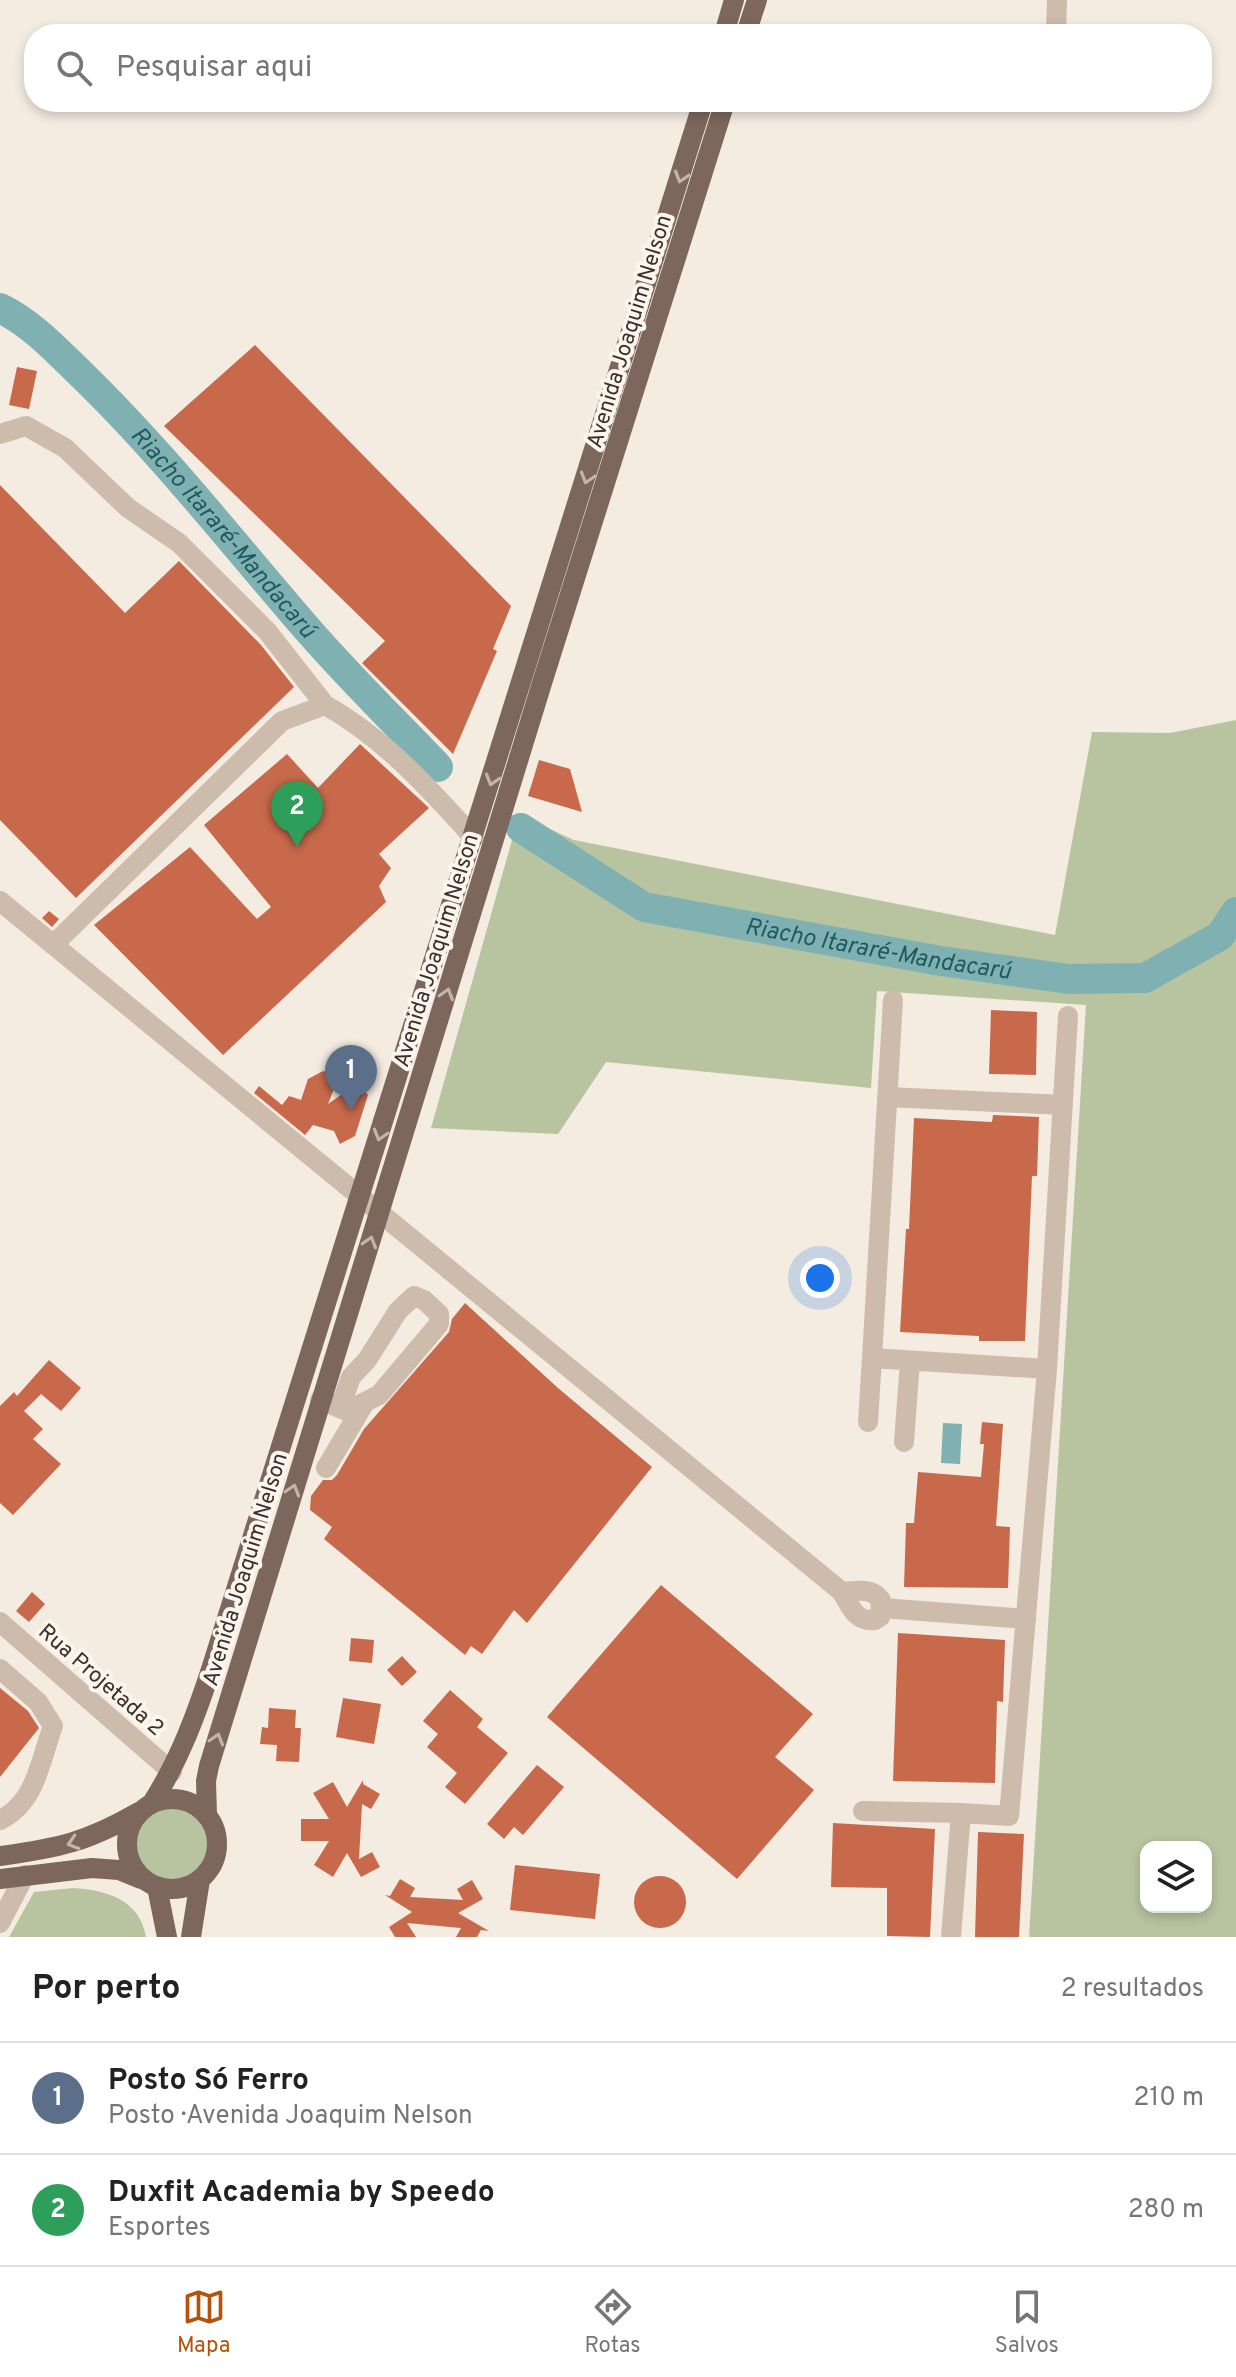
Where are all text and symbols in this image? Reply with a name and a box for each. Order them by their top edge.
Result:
search box [24,24,1212,112]
icon: search [52,46,96,90]
text: Pesquisar aqui [116,50,312,87]
one-way arrow [674,169,690,183]
street label: Avenida Joaquim Nelson [582,212,679,452]
water label: Riacho Itararé-Mandacarú [123,421,323,647]
one-way arrow [580,471,596,485]
one-way arrow [485,772,501,786]
pin: 2 [271,781,323,847]
street label: Avenida Joaquim Nelson [389,831,486,1071]
water label: Riacho Itararé-Mandacarú [742,913,1015,988]
one-way arrow [438,987,454,1001]
pin: 1 [325,1045,377,1111]
one-way arrow [374,1127,390,1141]
one-way arrow [361,1236,377,1249]
your location [800,1258,840,1298]
street label: Avenida Joaquim Nelson [198,1450,295,1690]
one-way arrow [284,1484,300,1498]
street label: Rua Projetada 2 [32,1619,169,1743]
one-way arrow [208,1733,224,1746]
one-way arrow [66,1834,80,1850]
map controls [1140,1841,1212,1913]
button: layers [1140,1841,1212,1913]
text: Por perto [32,1968,181,2011]
text: 2 resultados [1061,1973,1204,2006]
text: Posto Só Ferro [108,2063,309,2100]
text: 1 [53,2082,63,2115]
text: 210 m [1134,2082,1204,2115]
text: Posto · Avenida Joaquim Nelson [108,2100,473,2133]
text: Duxfit Academia by Speedo [108,2175,495,2212]
text: 2 [50,2194,66,2227]
text: 280 m [1128,2194,1204,2227]
text: Esportes [108,2212,211,2245]
tab: Mapa [177,2285,230,2360]
tab: Rotas [585,2285,641,2360]
tab: Salvos [995,2285,1059,2360]

